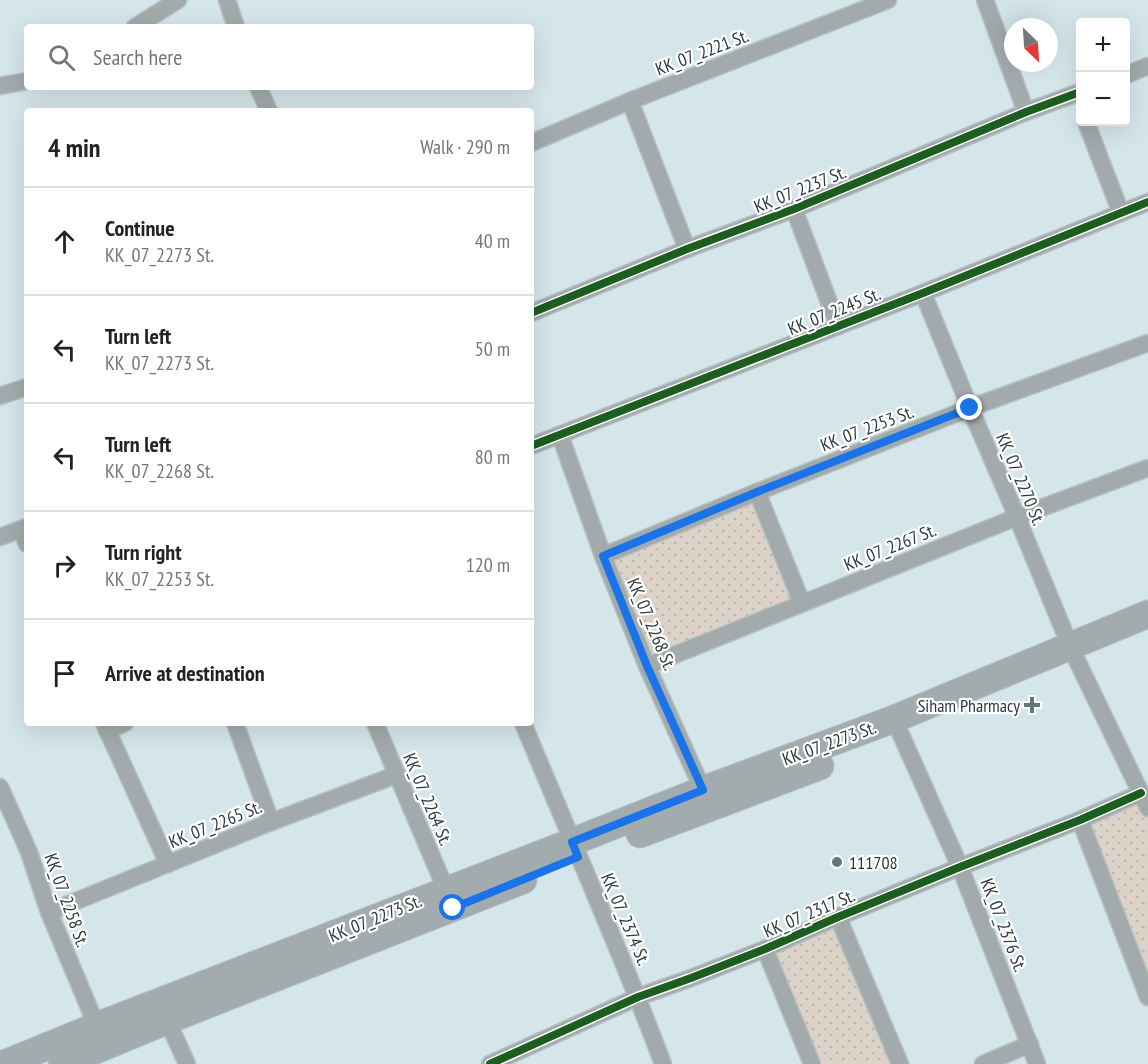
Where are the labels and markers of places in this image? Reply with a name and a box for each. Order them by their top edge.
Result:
place label: Siham Pharmacy [918,694,1020,717]
marker: Siham Pharmacy [1025,698,1039,712]
place label: 111708 [849,851,898,874]
marker: 111708 [830,855,844,869]

